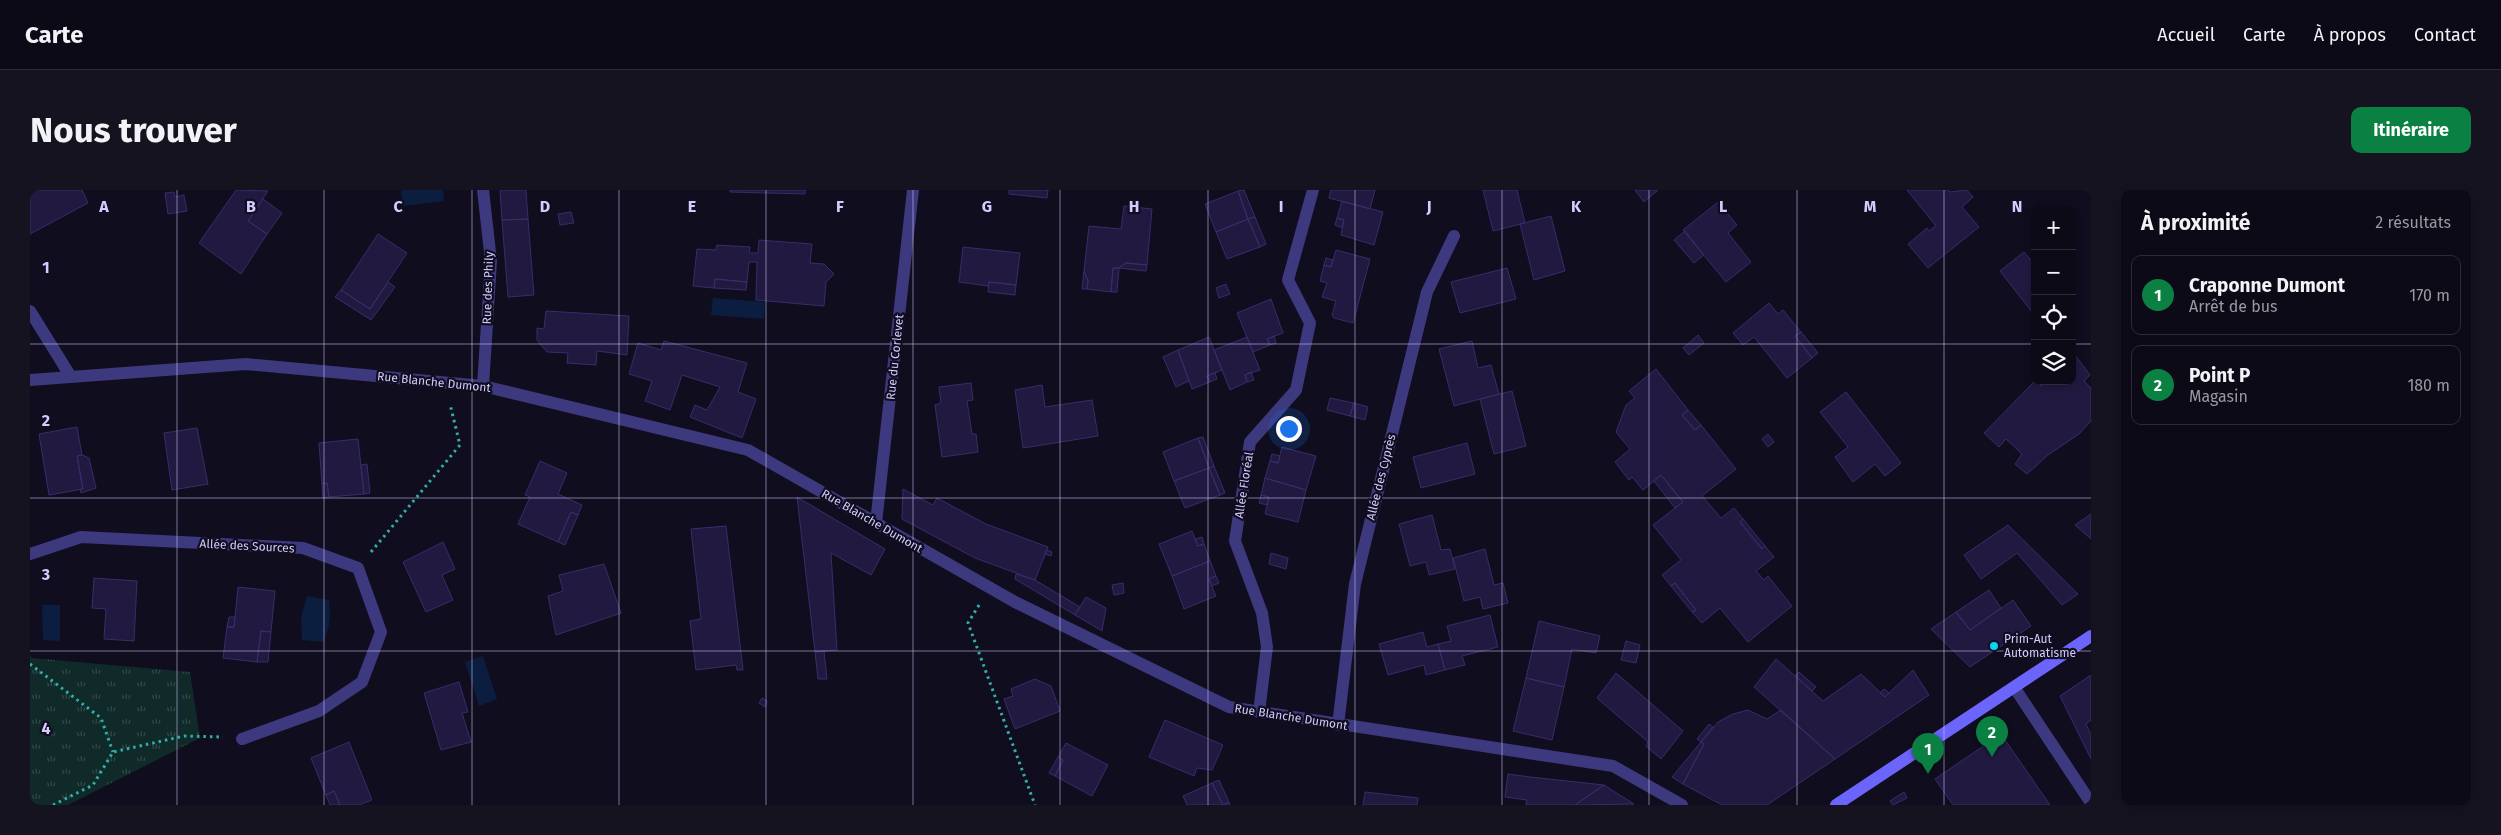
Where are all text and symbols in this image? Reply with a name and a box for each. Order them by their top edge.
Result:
text: Carte [25,21,83,49]
text: Accueil [2157,24,2215,46]
text: Carte [2243,24,2286,46]
text: À propos [2314,24,2386,46]
text: Contact [2414,24,2476,46]
button: Itinéraire [2351,107,2471,153]
text: Nous trouver [30,109,237,151]
text: A [98,197,109,216]
text: B [246,197,256,216]
text: C [393,197,403,216]
text: D [540,197,550,216]
text: E [688,197,696,216]
text: F [836,197,844,216]
text: G [982,197,992,216]
text: H [1129,197,1139,216]
text: I [1279,197,1283,216]
text: J [1425,197,1432,216]
text: K [1571,197,1582,216]
text: L [1719,197,1727,216]
text: M [1864,197,1877,216]
text: N [2012,197,2022,216]
map controls [2031,205,2076,385]
button: + [2031,205,2076,250]
text: À proximité [2141,210,2250,236]
text: 2 résultats [2375,213,2451,232]
button: − [2031,250,2076,295]
street label: Rue des Phily [480,251,496,325]
text: 1 [42,258,50,277]
text: Craponne Dumont [2189,274,2345,297]
text: 1 [2154,286,2162,305]
text: 170 m [2409,286,2450,305]
button: locate [2031,295,2076,340]
text: Arrêt de bus [2189,297,2278,316]
street label: Rue du Corlevet [884,313,907,401]
button: layers [2031,340,2076,385]
text: Point P [2189,364,2250,387]
street label: Rue Blanche Dumont [377,369,492,395]
text: 2 [2154,376,2162,395]
text: 180 m [2407,376,2450,395]
text: Magasin [2189,387,2248,406]
text: 2 [42,411,50,430]
your location [1276,416,1302,442]
street label: Allée des Cyprès [1364,432,1399,521]
street label: Allée Floréal [1232,450,1256,519]
street label: Rue Blanche Dumont [819,486,925,556]
street label: Allée des Sources [199,537,295,555]
text: 3 [41,565,50,584]
place label: Prim-Aut Automatisme [2004,632,2076,660]
marker: Prim-Aut Automatisme [1988,640,2000,652]
street label: Rue Blanche Dumont [1234,701,1349,733]
pin: 2 [1976,716,2008,757]
text: 4 [41,719,51,738]
pin: 1 [1912,733,1944,774]

